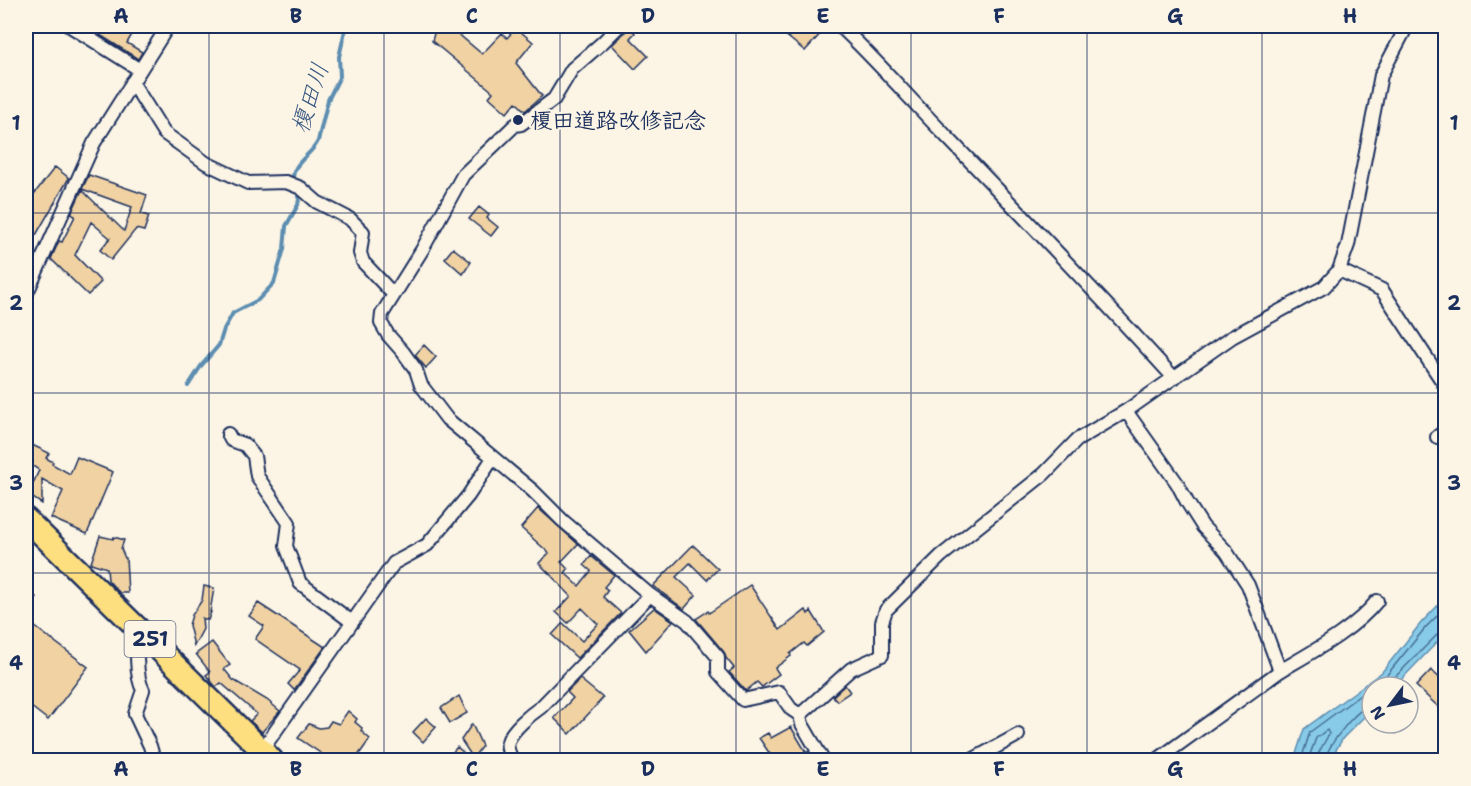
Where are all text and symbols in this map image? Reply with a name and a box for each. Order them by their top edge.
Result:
text: A [113,3,129,29]
text: B [290,3,302,29]
text: C [466,3,478,29]
text: D [641,3,655,29]
text: E [816,3,830,29]
text: F [993,3,1005,29]
text: G [1167,3,1183,29]
text: H [1343,3,1357,29]
water label: 榎田川 [284,59,336,137]
place label: 榎田道路改修記念 [530,106,706,135]
text: 1 [11,110,21,136]
text: 1 [1449,110,1459,136]
marker: 榎田道路改修記念 [511,113,525,127]
text: 2 [9,290,23,316]
text: 2 [1447,290,1461,316]
text: 3 [9,470,23,496]
text: 3 [1447,470,1461,496]
road number: 251 [124,621,176,657]
text: 4 [9,650,23,676]
text: 4 [1447,650,1461,676]
north arrow [1360,675,1420,735]
text: N [1365,702,1390,724]
text: A [113,756,129,782]
text: B [290,756,302,782]
text: C [466,756,478,782]
text: D [641,756,655,782]
text: E [816,756,830,782]
text: F [993,756,1005,782]
text: G [1167,756,1183,782]
text: H [1343,756,1357,782]

